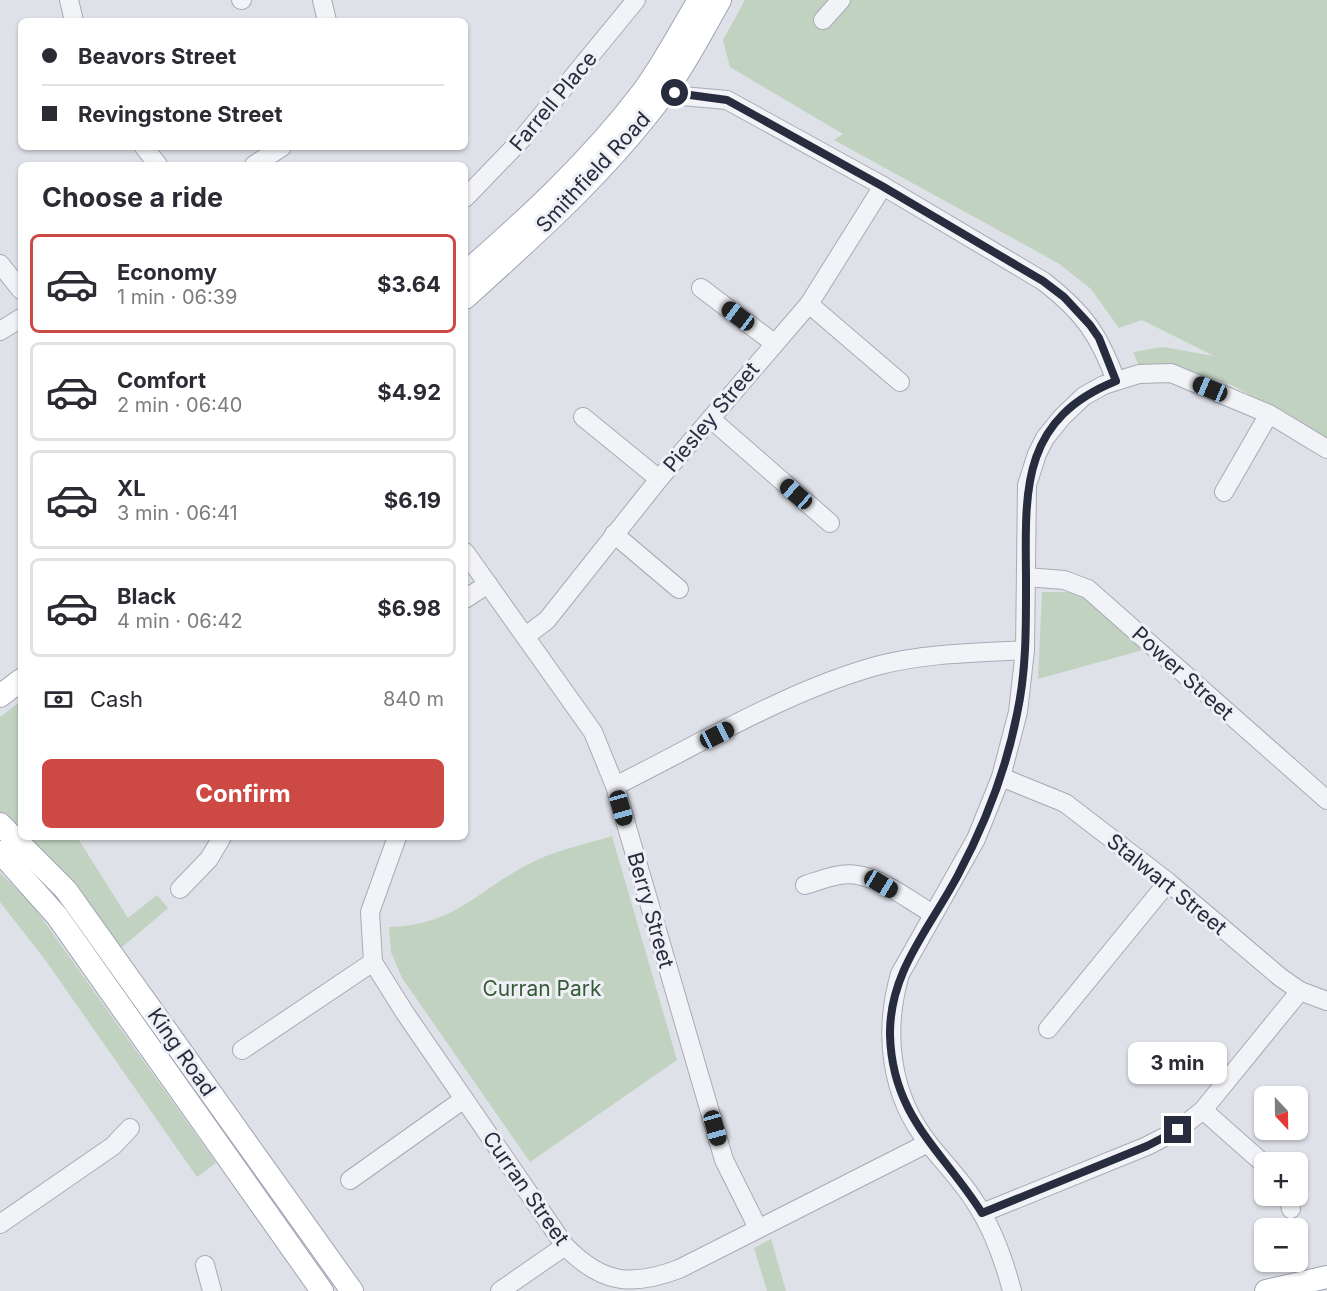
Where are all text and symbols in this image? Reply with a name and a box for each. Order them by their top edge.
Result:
text: Beavors Street [78,43,236,69]
street label: Farrell Place [504,46,602,156]
route start [661,79,688,106]
text: Revingstone Street [78,101,282,127]
street label: Smithfield Road [531,106,655,238]
text: Choose a ride [42,181,223,214]
icon: car [45,257,99,311]
text: Economy [117,259,217,285]
text: $3.64 [377,271,441,297]
text: 1 min · 06:39 [117,285,238,309]
car [718,298,758,334]
street label: Piesley Street [658,357,764,477]
icon: car [45,365,99,419]
text: Comfort [117,367,206,393]
car [1190,374,1230,404]
text: $4.92 [377,379,441,405]
text: 2 min · 06:40 [117,393,242,417]
icon: car [45,473,99,527]
text: XL [117,475,146,501]
car [777,475,815,513]
text: $6.19 [384,487,441,513]
text: 3 min · 06:41 [117,501,238,525]
icon: car [45,581,99,635]
text: Black [117,583,176,609]
text: $6.98 [377,595,441,621]
text: 4 min · 06:42 [117,609,243,633]
street label: Power Street [1127,621,1239,725]
icon: cash [42,683,75,716]
text: Cash [90,686,143,712]
text: 840 m [383,687,444,711]
car [697,719,737,751]
button: Confirm [42,759,444,828]
car [607,788,635,828]
street label: Stalwart Street [1102,828,1232,940]
street label: Berry Street [623,849,680,971]
car [861,867,901,901]
park label: Curran Park [483,976,602,1001]
street label: King Road [143,1003,221,1101]
callout: 3 min [1128,1043,1228,1085]
text: 3 min [1151,1051,1204,1075]
north arrow [1254,1086,1308,1140]
map controls [1254,1086,1308,1272]
car [701,1108,729,1148]
route end [1164,1116,1191,1143]
street label: Curran Street [478,1126,575,1250]
button: + [1254,1152,1308,1206]
button: − [1254,1218,1308,1272]

